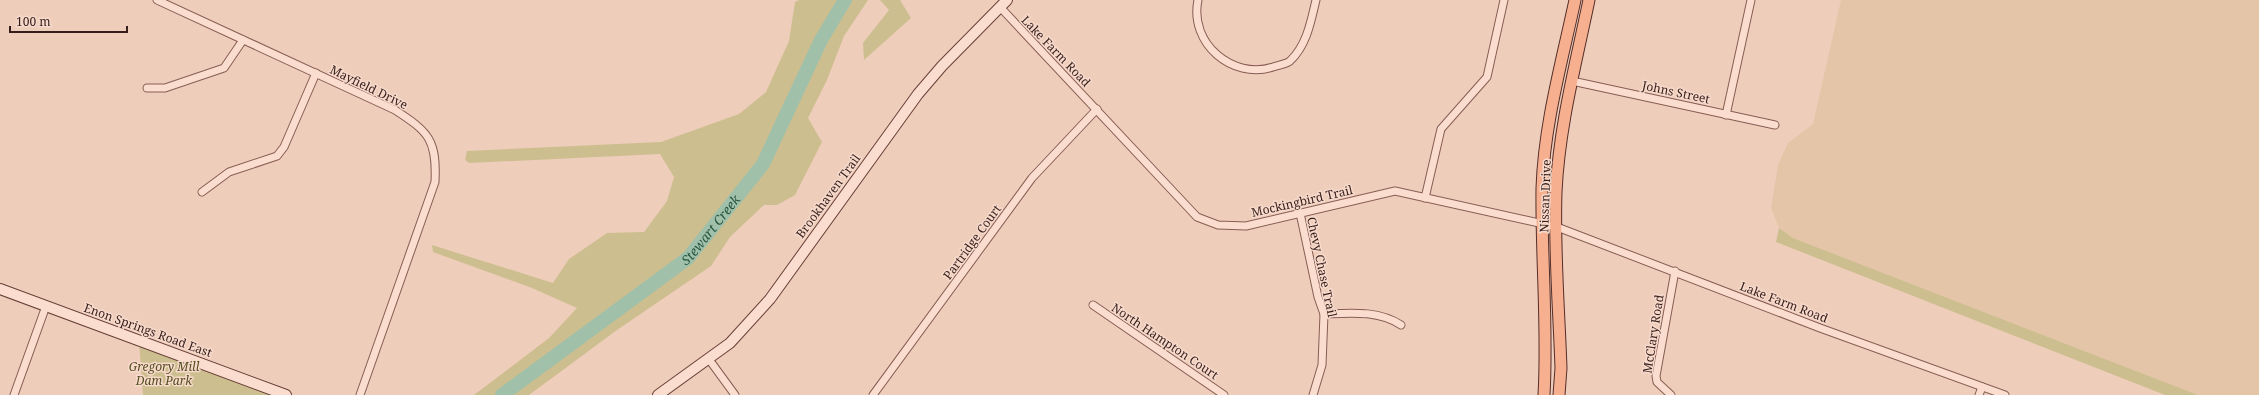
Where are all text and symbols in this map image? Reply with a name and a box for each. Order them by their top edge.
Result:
scale bar [10,8,127,34]
street label: Lake Farm Road [1018,12,1095,91]
text: 100 m [16,13,51,30]
street label: Mayfield Drive [327,61,411,113]
street label: Johns Street [1640,76,1711,107]
street label: Brookhaven Trail [792,150,864,241]
street label: Nissan Drive [1535,159,1555,233]
street label: Mockingbird Trail [1250,181,1355,221]
water label: Stewart Creek [677,191,744,269]
street label: Partridge Court [939,201,1005,283]
street label: Chevy Chase Trail [1303,215,1341,319]
street label: Lake Farm Road [1738,277,1831,327]
street label: McClary Road [1638,293,1668,375]
street label: Enon Springs Road East [82,299,214,361]
street label: North Hampton Court [1108,299,1222,383]
park label: Gregory Mill Dam Park [129,358,200,389]

